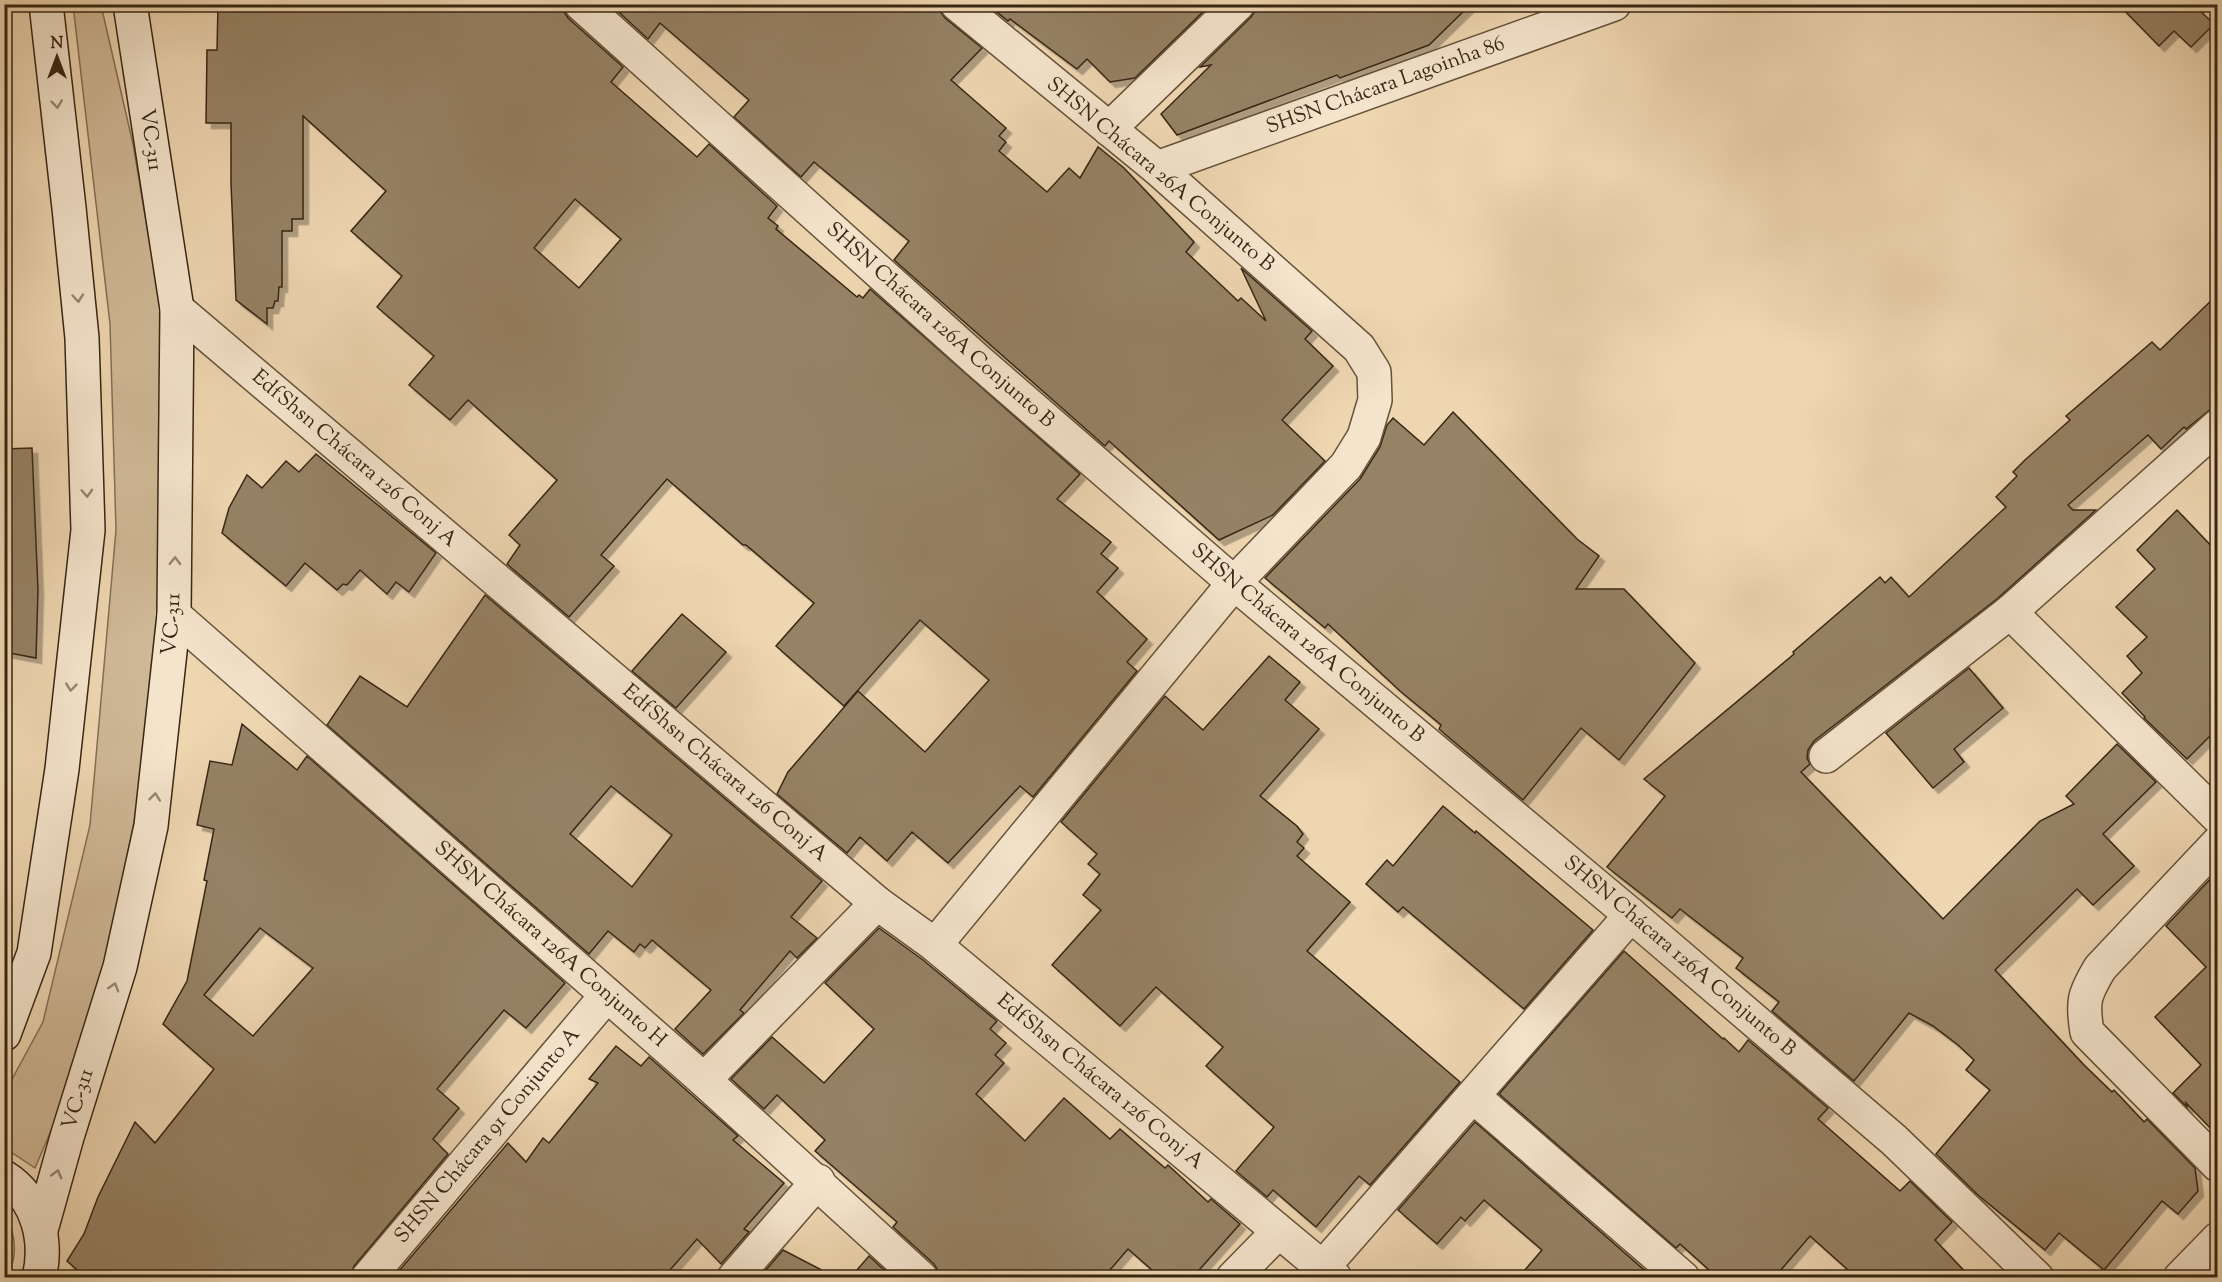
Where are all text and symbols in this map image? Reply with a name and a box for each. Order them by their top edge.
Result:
north arrow [27,27,87,87]
street label: SHSN Chácara Lagoinha 86 [1262,29,1509,143]
text: N [51,33,64,56]
street label: SHSN Chácara 26A Conjunto B [1039,70,1281,280]
one-way arrow [51,100,63,109]
street label: VC-311 [131,107,169,173]
street label: SHSN Chácara 126A Conjunto B [819,216,1061,436]
one-way arrow [71,294,84,303]
street label: EdfShsn Chácara 126 Conj A [244,363,463,555]
one-way arrow [80,488,93,497]
street label: SHSN Chácara 126A Conjunto B [1184,537,1431,751]
one-way arrow [169,556,181,565]
street label: VC-311 [155,593,189,657]
street label: EdfShsn Chácara 126 Conj A [615,678,834,870]
one-way arrow [65,682,78,692]
one-way arrow [148,792,161,801]
street label: SHSN Chácara 126A Conjunto H [427,834,673,1055]
street label: SHSN Chácara 126A Conjunto B [1556,849,1802,1064]
one-way arrow [107,982,119,993]
street label: EdfShsn Chácara 126 Conj A [990,987,1210,1177]
street label: SHSN Chácara 91 Conjunto A [388,1021,588,1250]
street label: VC-311 [55,1065,102,1134]
one-way arrow [50,1169,62,1180]

